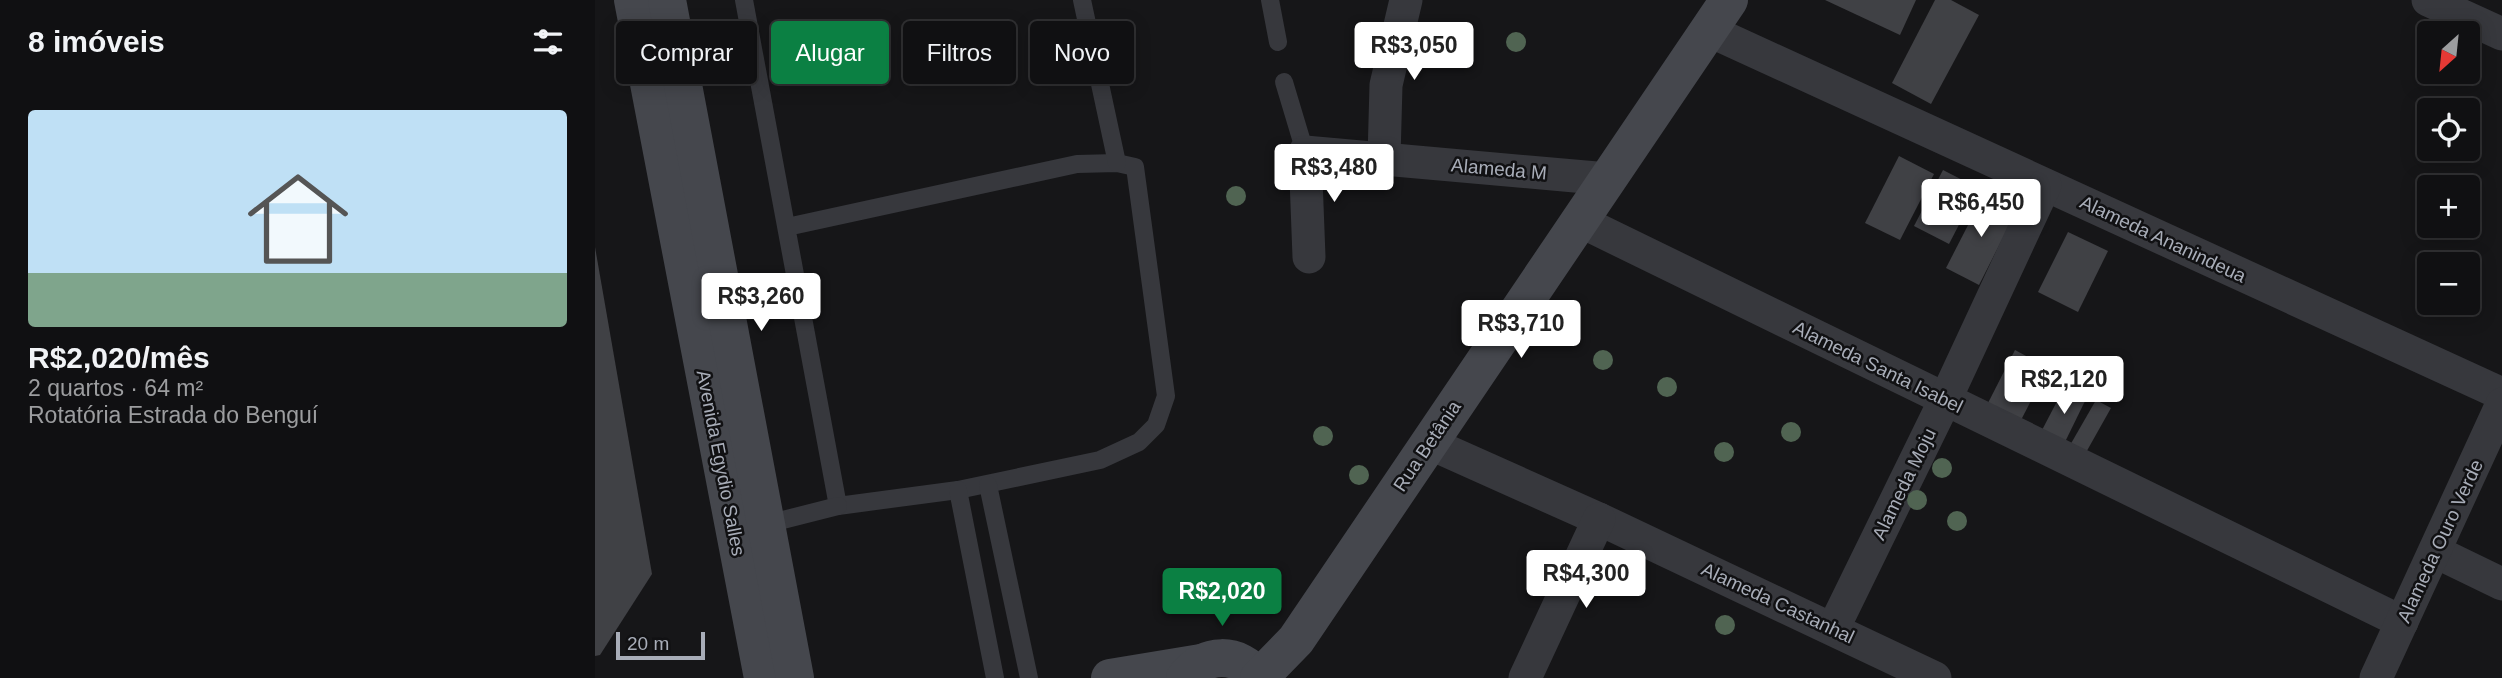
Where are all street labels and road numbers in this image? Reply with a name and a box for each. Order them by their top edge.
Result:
street label: Alameda M [1450,154,1548,184]
street label: Alameda Ananindeua [2077,191,2250,287]
street label: Alameda Santa Isabel [1790,317,1966,417]
street label: Avenida Egydio Salles [693,368,749,558]
street label: Rua Betânia [1389,396,1465,495]
street label: Alameda Moju [1868,425,1940,543]
street label: Alameda Ouro Verde [2393,456,2487,626]
street label: Alameda Castanhal [1698,558,1858,648]

